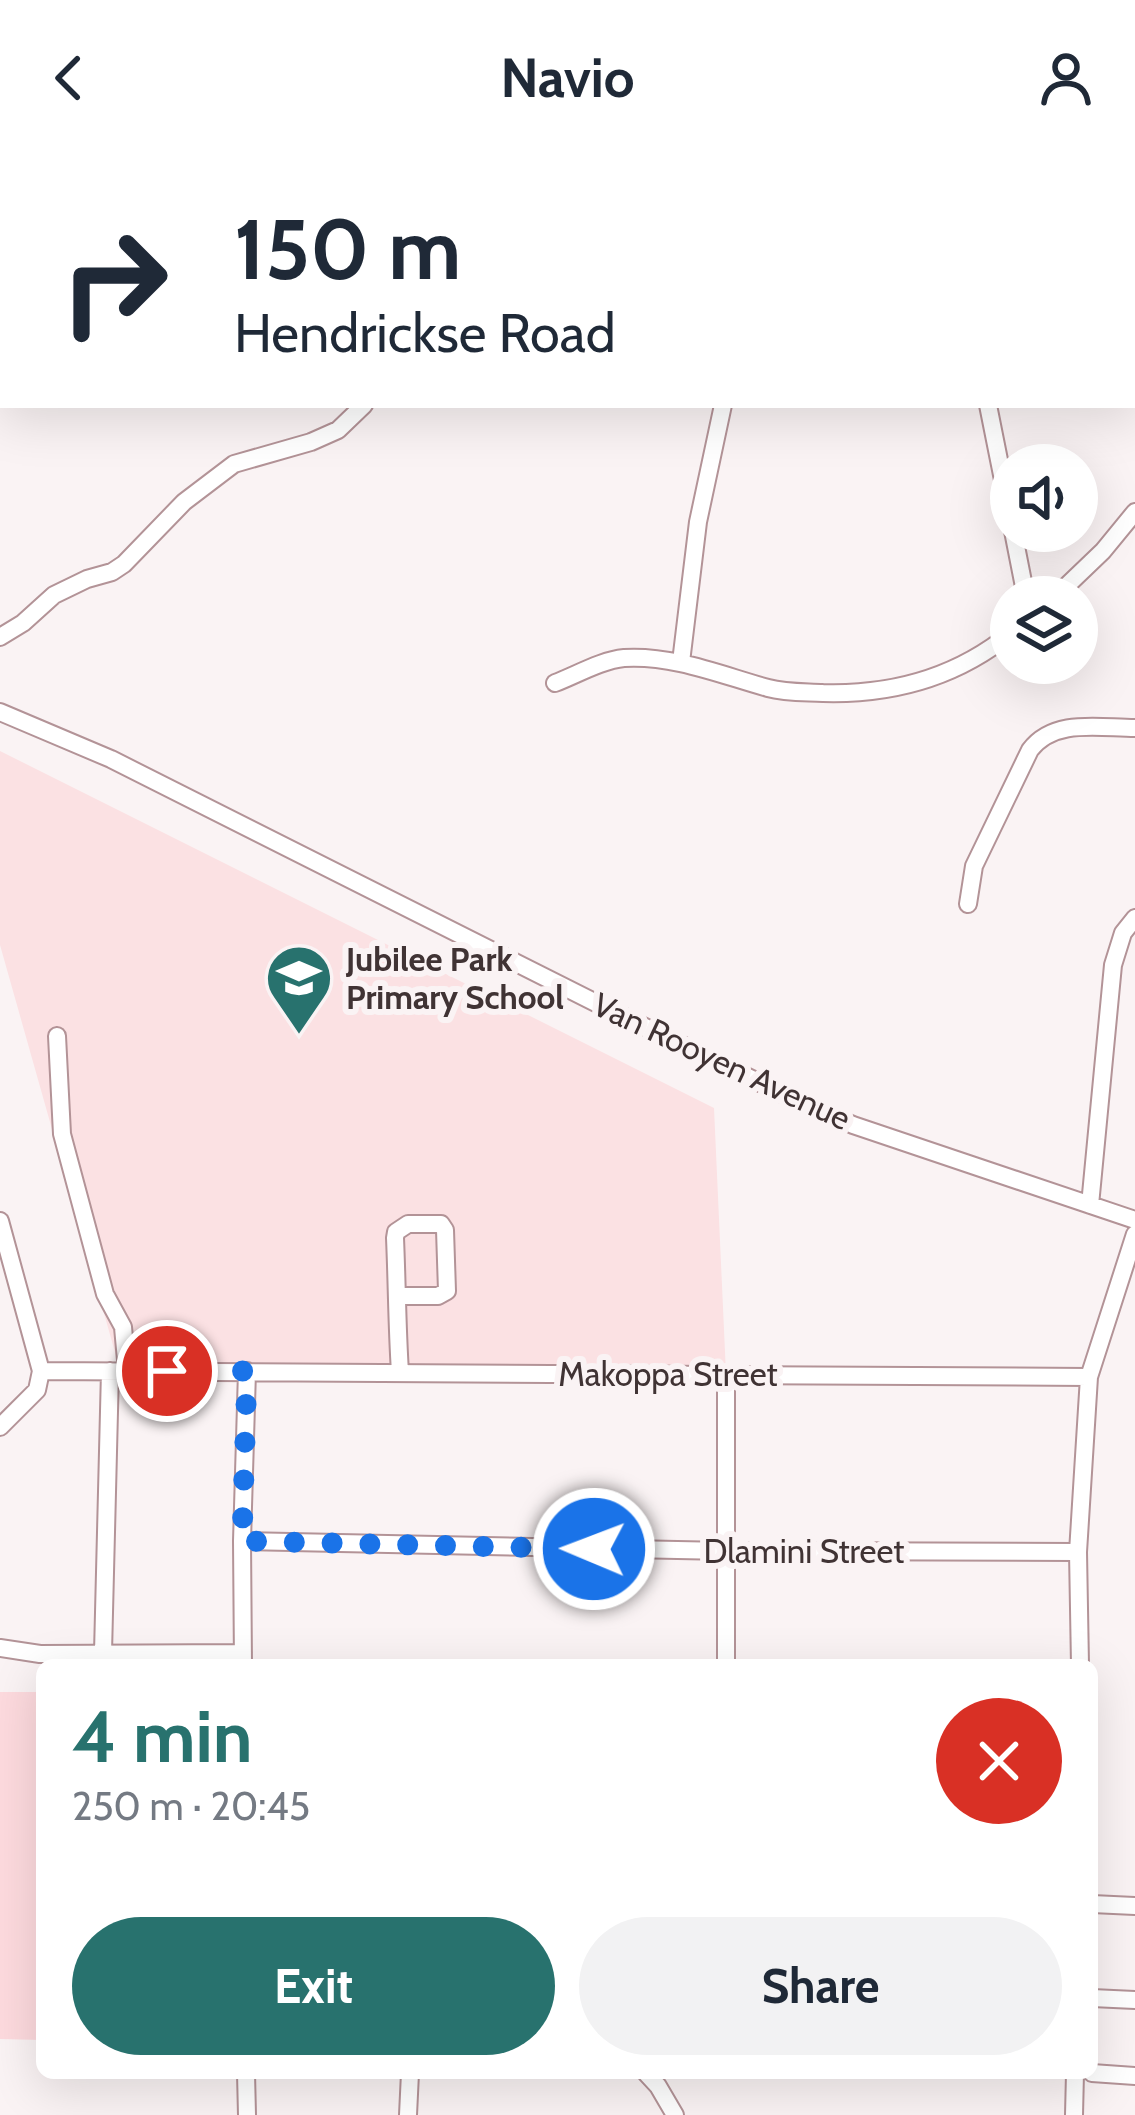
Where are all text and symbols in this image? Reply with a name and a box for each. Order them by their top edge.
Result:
icon: back [36,45,102,111]
text: Navio [500,45,635,111]
icon: person [1033,45,1099,111]
text: 150 m [234,198,461,300]
icon: right [36,204,192,360]
text: Hendrickse Road [234,300,616,366]
map controls [990,444,1098,684]
button: sound [990,444,1098,552]
button: layers [990,576,1098,684]
place label: Jubilee Park Primary School [345,939,564,1017]
school or university icon: Jubilee Park Primary School [264,943,334,1037]
street label: Van Rooyen Avenue [587,984,857,1138]
pin [116,1320,218,1422]
icon: arrive [134,1338,200,1404]
street label: Makoppa Street [558,1354,778,1394]
position arrow [531,1486,657,1612]
street label: Dlamini Street [703,1531,905,1571]
text: 4 min [72,1693,253,1780]
button: close [936,1698,1062,1824]
text: 250 m · 20:45 [72,1782,310,1830]
button: Exit [72,1917,555,2055]
button: Share [579,1917,1062,2055]

